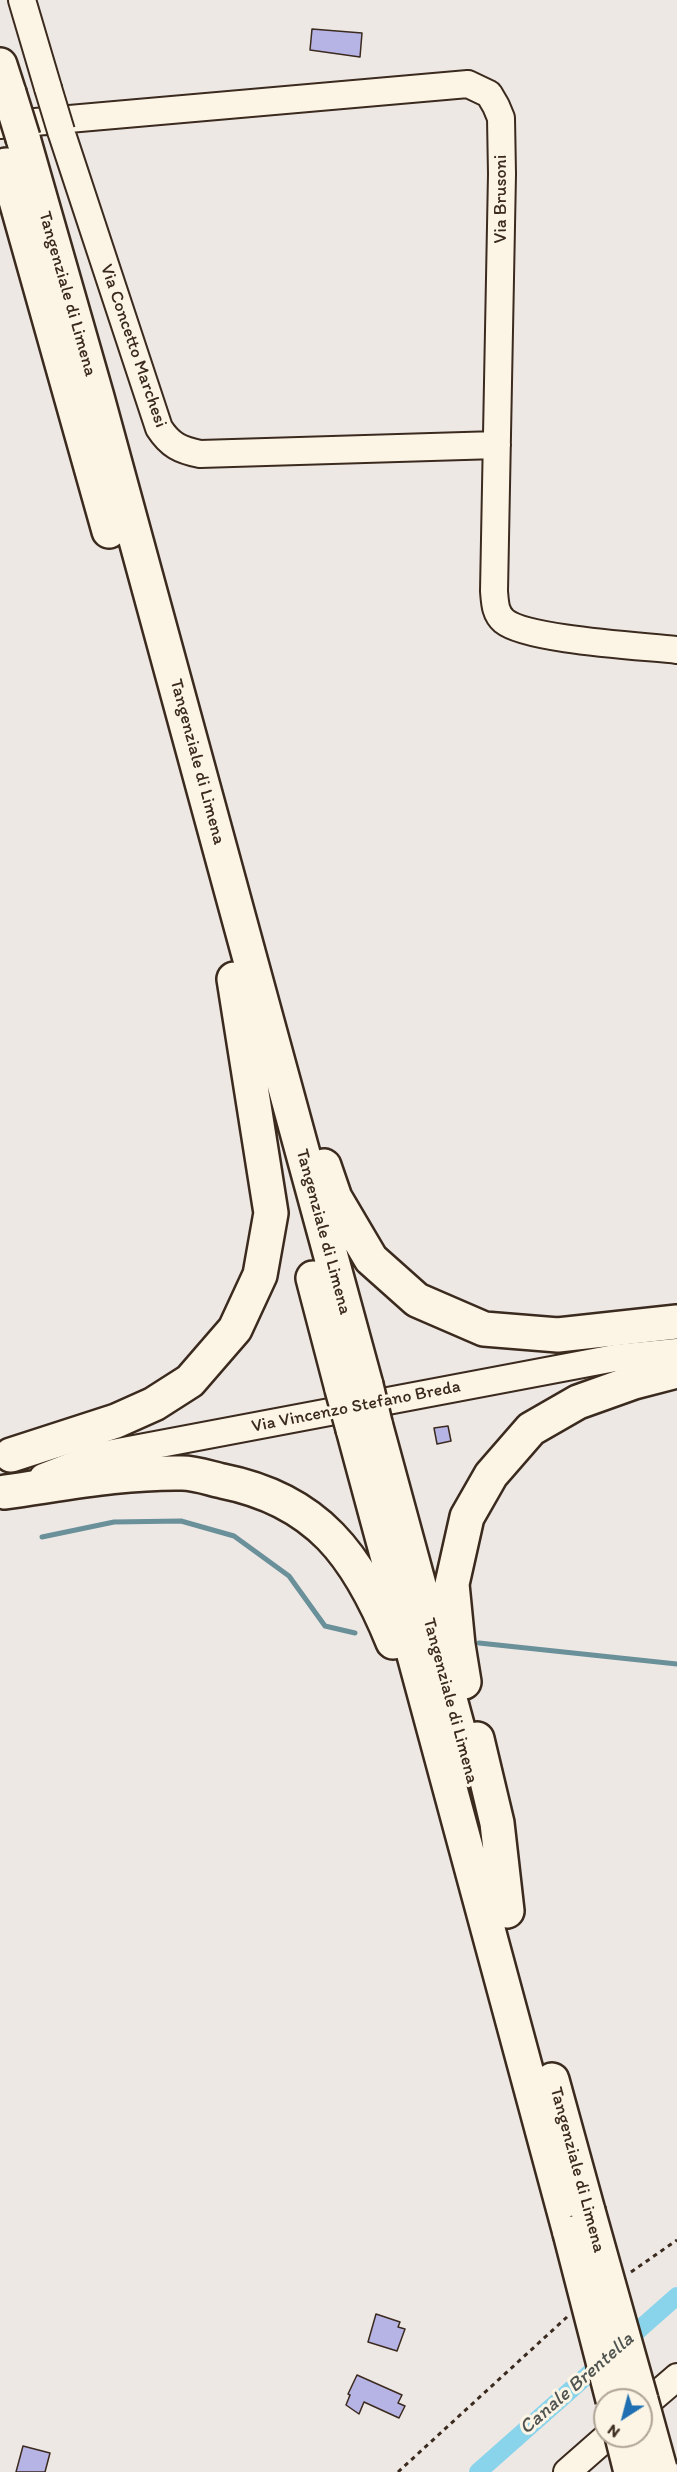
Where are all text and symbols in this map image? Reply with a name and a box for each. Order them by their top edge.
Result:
street label: Via Brusoni [490,155,512,243]
street label: Tangenziale di Limena [33,209,101,379]
street label: Via Concetto Marchesi [95,261,171,431]
street label: Tangenziale di Limena [164,677,230,847]
street label: Tangenziale di Limena [290,1147,356,1317]
street label: Via Vincenzo Stefano Breda [250,1376,462,1438]
street label: Tangenziale di Limena [417,1616,483,1786]
street label: Tangenziale di Limena [544,2085,610,2255]
water label: Canale Brentella [515,2328,639,2440]
north arrow [593,2388,653,2448]
text: N [603,2420,623,2442]

